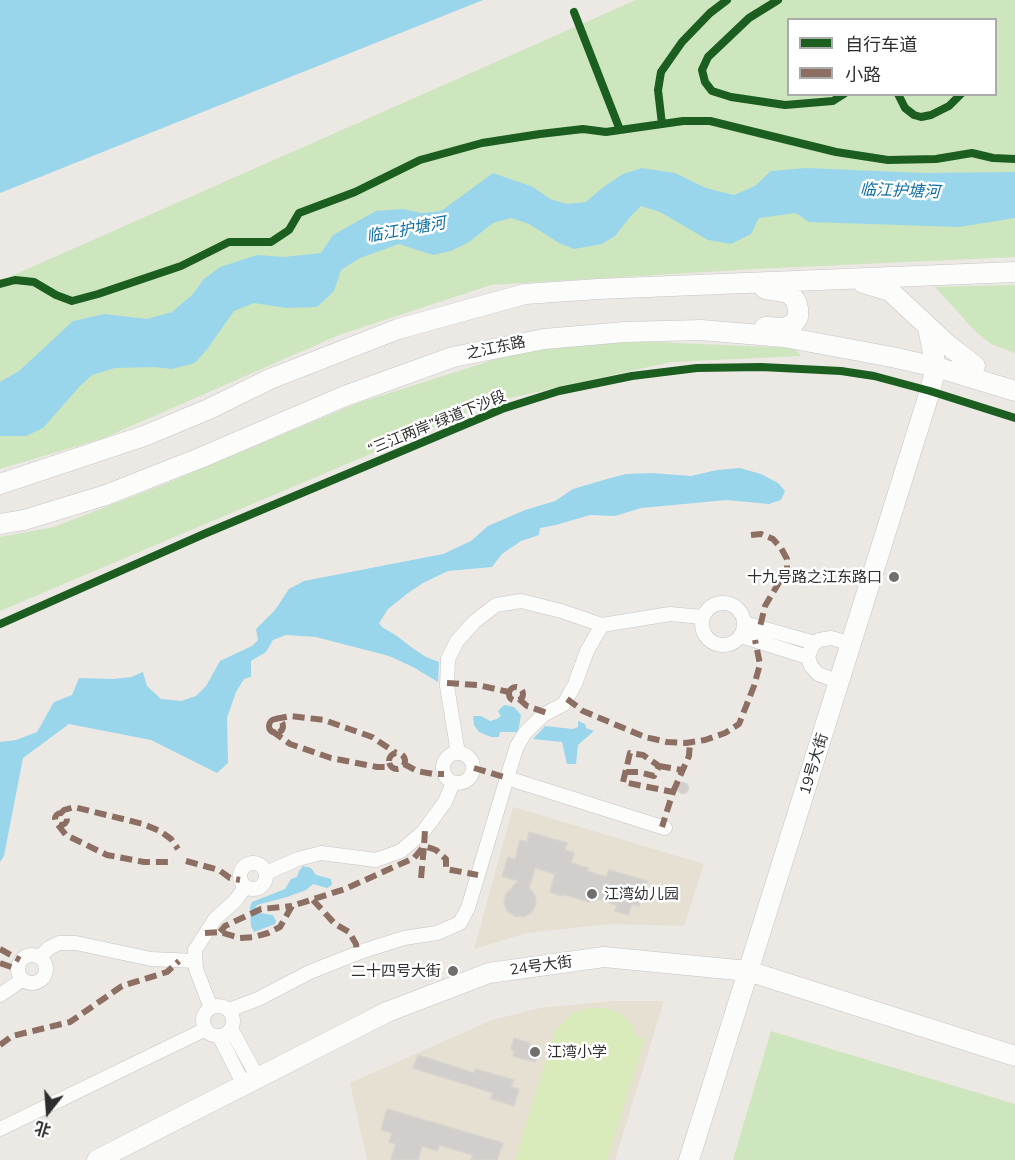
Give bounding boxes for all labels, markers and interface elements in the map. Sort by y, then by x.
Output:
legend [787,18,997,96]
text: 自行车道 [845,33,917,56]
text: 小路 [845,63,881,86]
water label: 临江护塘河 [860,180,940,202]
water label: 临江护塘河 [365,214,447,246]
street label: 之江东路 [465,333,527,363]
street label: “三江两岸”绿道下沙段 [366,387,508,459]
place label: 十九号路之江东路口 [747,568,882,586]
marker: 十九号路之江东路口 [887,570,901,584]
street label: 19号大街 [796,731,832,797]
place label: 江湾幼儿园 [604,885,679,903]
marker: 江湾幼儿园 [585,887,599,901]
street label: 24号大街 [509,953,573,979]
place label: 二十四号大街 [351,962,441,980]
marker: 二十四号大街 [446,964,460,978]
place label: 江湾小学 [547,1043,607,1061]
marker: 江湾小学 [528,1045,542,1059]
north arrow [18,1082,78,1142]
text: 北 [32,1117,53,1141]

